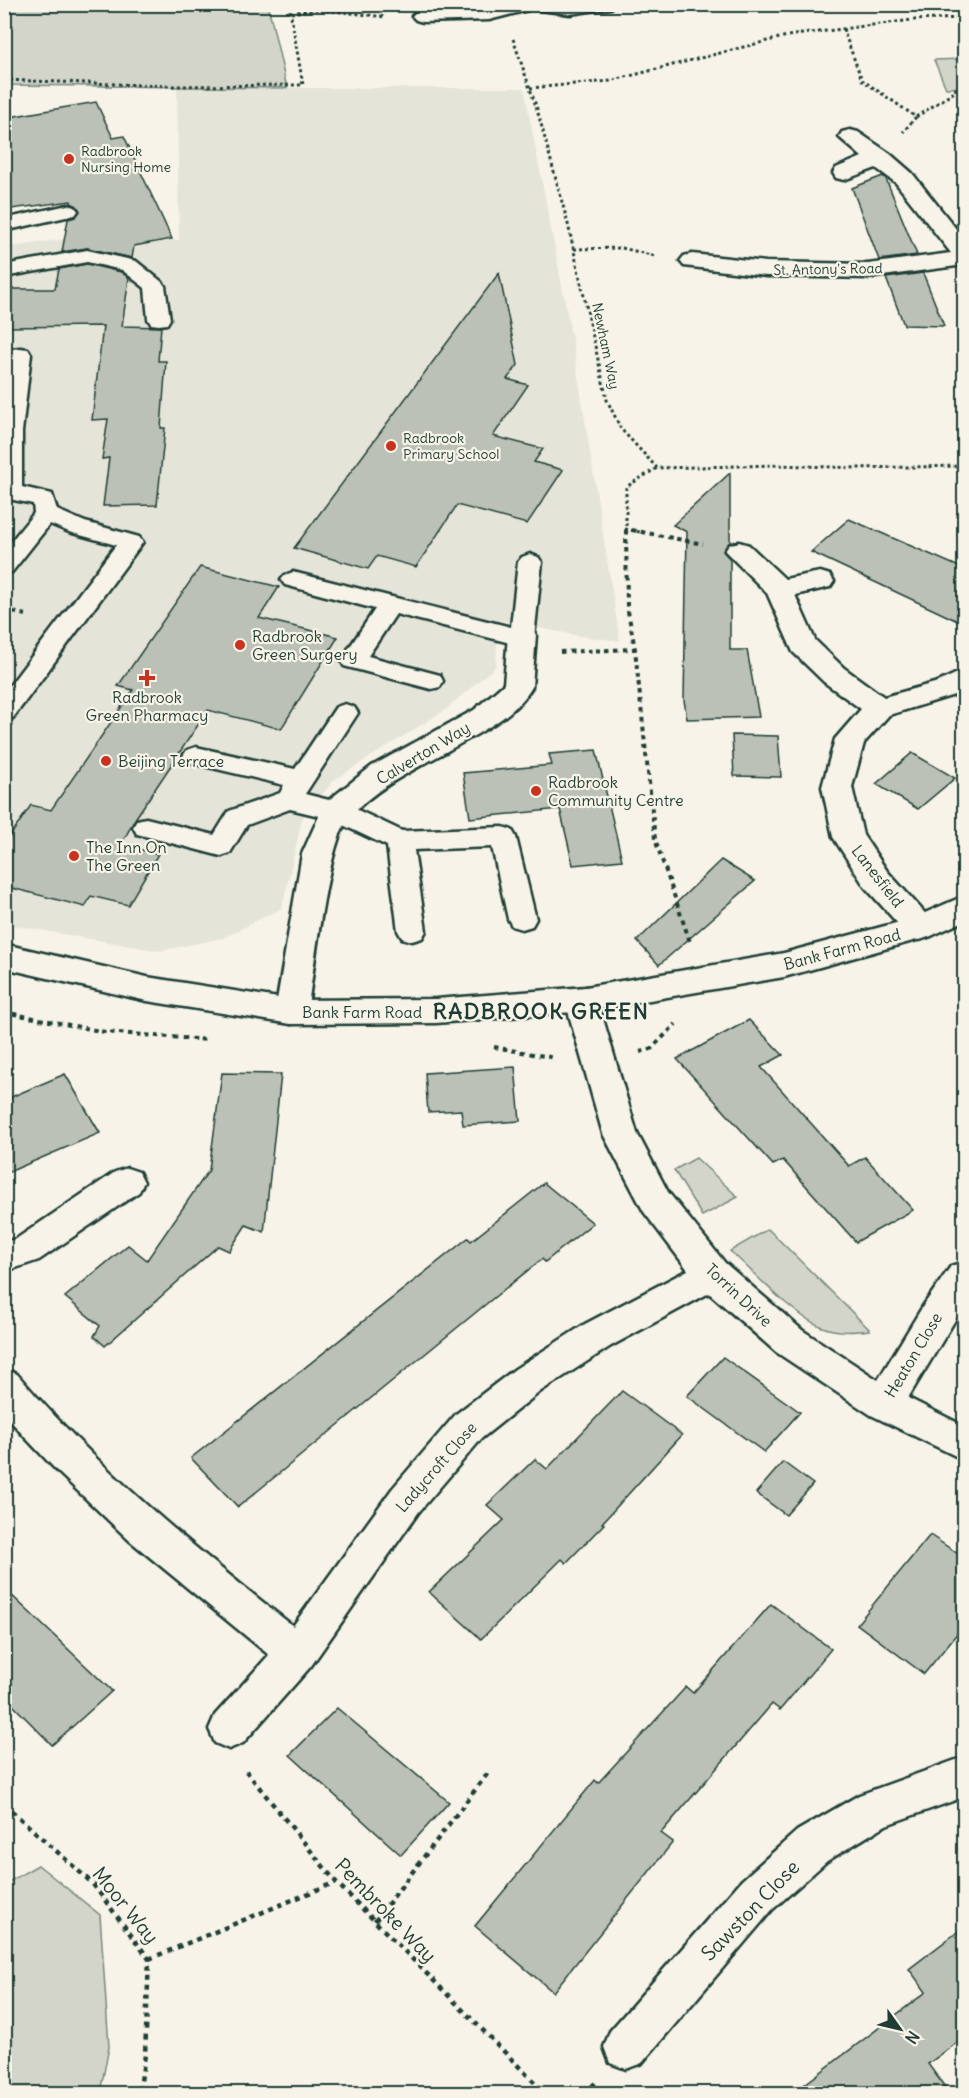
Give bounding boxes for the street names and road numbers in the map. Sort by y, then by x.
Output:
street label: St. Antony's Road [773,259,883,279]
street label: Newham Way [588,301,624,391]
street label: Calverton Way [373,717,473,789]
street label: Lanesfield [848,841,908,911]
street label: Bank Farm Road [781,924,903,974]
street label: Bank Farm Road [302,1002,422,1022]
street label: Torrin Drive [702,1259,776,1331]
street label: Heaton Close [880,1309,946,1401]
street label: Ladycroft Close [391,1418,481,1516]
street label: Pembroke Way [330,1853,442,1967]
street label: Sawston Close [696,1854,804,1966]
street label: Moor Way [87,1862,165,1948]

